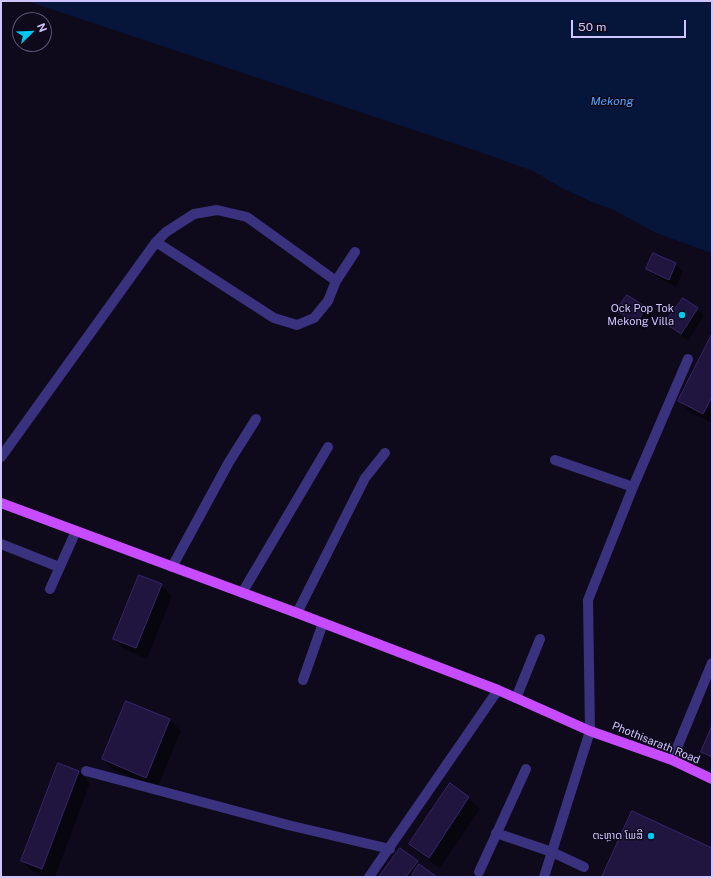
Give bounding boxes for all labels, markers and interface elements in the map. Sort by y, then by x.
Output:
north arrow [12,12,52,52]
scale bar [573,12,688,38]
text: 50 m [578,20,606,34]
text: N [35,21,49,34]
water label: Mekong [590,94,634,108]
place label: Ock Pop Tok Mekong Villa [607,302,674,328]
marker: Ock Pop Tok Mekong Villa [677,310,687,320]
street label: Phothisarath Road [610,719,702,767]
place label: ຕະຫຼາດ ໂພສີ [592,829,643,843]
marker: ຕະຫຼາດ ໂພສີ [646,831,656,841]

